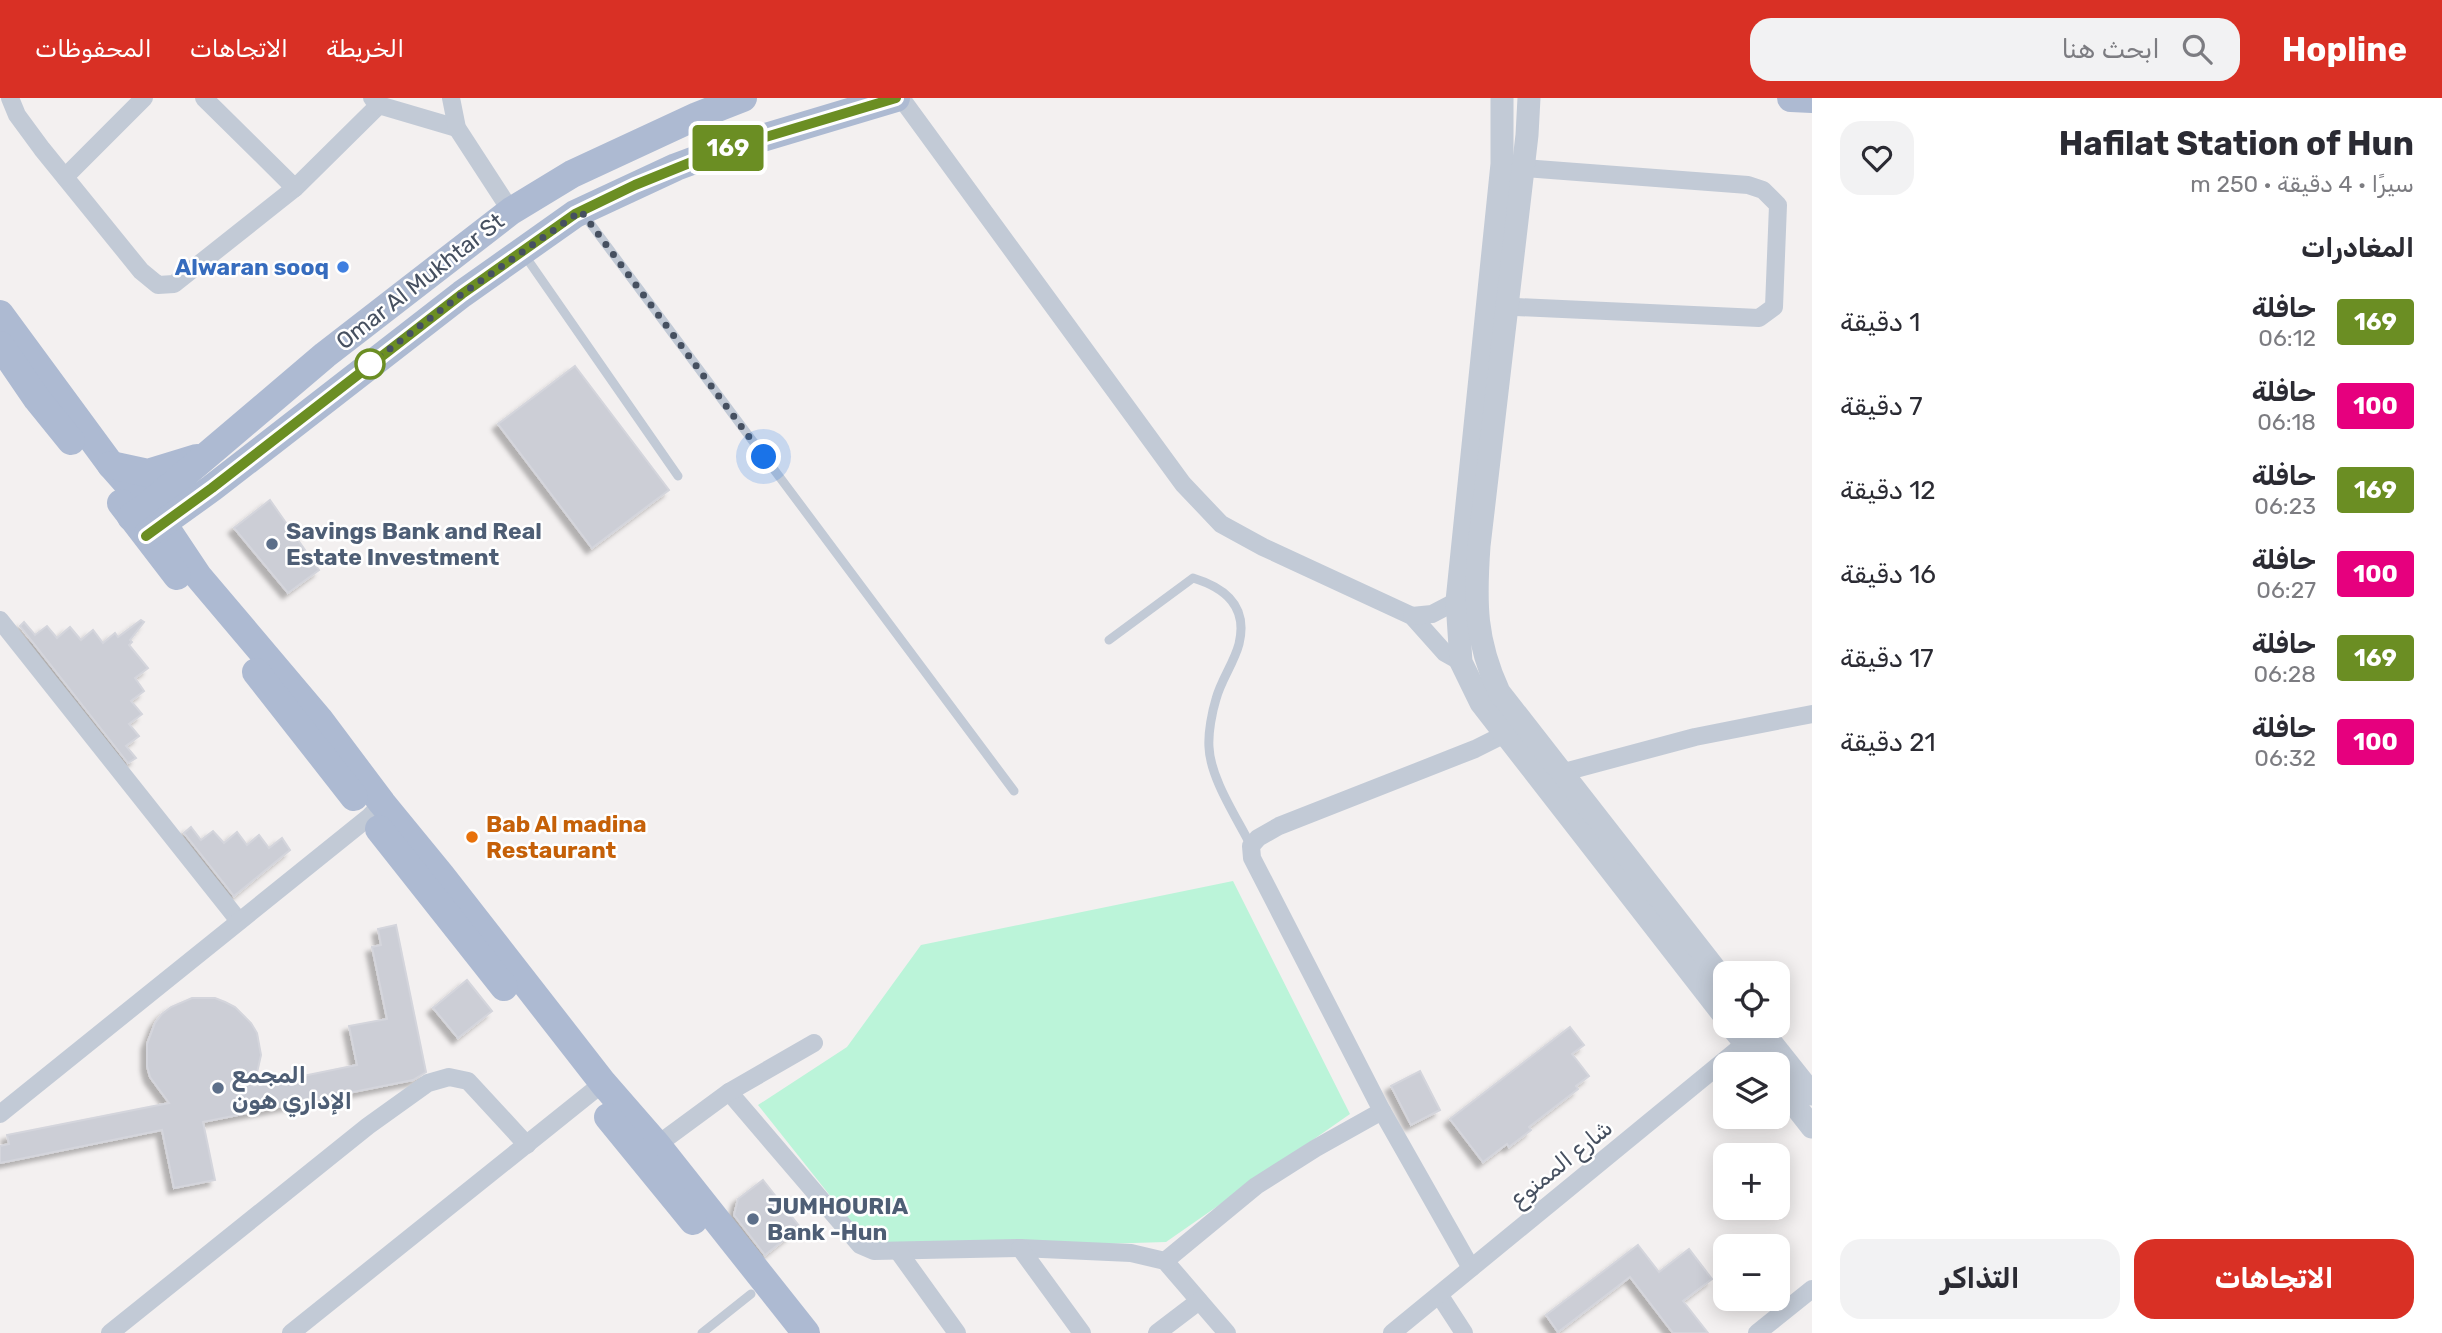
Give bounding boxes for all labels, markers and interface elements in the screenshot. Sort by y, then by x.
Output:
search box [1750,18,2240,81]
icon: search [2178,30,2216,68]
text: Hopline [2282,30,2407,69]
text: ابحث هنا [2062,34,2160,65]
text: المحفوظات [35,35,152,63]
text: الاتجاهات [190,35,288,63]
text: الخريطة [326,35,404,63]
button: heart [1840,121,1914,195]
text: Hafilat Station of Hun [2059,124,2414,163]
line badge: 169 [688,125,768,171]
text: 169 [707,134,749,162]
text: سيرًا · 4 دقيقة · 250 m [2190,170,2414,198]
street label: Omar Al Mukhtar St [331,207,509,355]
text: المغادرات [2301,233,2414,264]
place label: Alwaran sooq [175,253,329,281]
marker: Alwaran sooq [335,259,351,275]
text: حافلة [2252,293,2316,324]
text: 1 دقيقة [1840,307,1920,338]
text: 169 [2354,308,2397,336]
text: 06:12 [2258,324,2316,352]
unlabelled marker [355,349,385,379]
text: حافلة [2252,377,2316,408]
text: 7 دقيقة [1840,391,1923,422]
text: 100 [2353,392,2398,420]
text: 06:18 [2257,408,2316,436]
your location [746,439,781,474]
text: حافلة [2252,461,2316,492]
text: 12 دقيقة [1840,475,1936,506]
text: 169 [2354,476,2397,504]
text: 06:23 [2254,492,2316,520]
place label: Savings Bank and Real Estate Investment [286,517,542,571]
marker: Savings Bank and Real Estate Investment [264,536,280,552]
text: حافلة [2252,545,2316,576]
text: 16 دقيقة [1840,559,1936,590]
text: 100 [2353,560,2398,588]
text: 06:27 [2256,576,2316,604]
text: حافلة [2252,629,2316,660]
text: 17 دقيقة [1840,643,1934,674]
text: 169 [2354,644,2397,672]
text: 06:28 [2254,660,2316,688]
text: حافلة [2252,713,2316,744]
text: 21 دقيقة [1840,727,1936,758]
text: 100 [2353,728,2398,756]
text: 06:32 [2254,744,2316,772]
place label: Bab Al madina Restaurant [486,810,647,864]
marker: Bab Al madina Restaurant [464,829,480,845]
map controls [1713,961,1790,1311]
button: locate [1713,961,1790,1038]
button: layers [1713,1052,1790,1129]
place label: المجمع الإداري هون [232,1061,352,1118]
marker: المجمع الإداري هون [210,1080,226,1096]
street label: شارع الممنوع [1504,1113,1619,1214]
button: + [1713,1143,1790,1220]
place label: JUMHOURIA Bank -Hun [767,1192,909,1246]
marker: JUMHOURIA Bank -Hun [745,1211,761,1227]
button: − [1713,1234,1790,1311]
button: التذاكر [1840,1239,2120,1319]
button: الاتجاهات [2134,1239,2414,1319]

